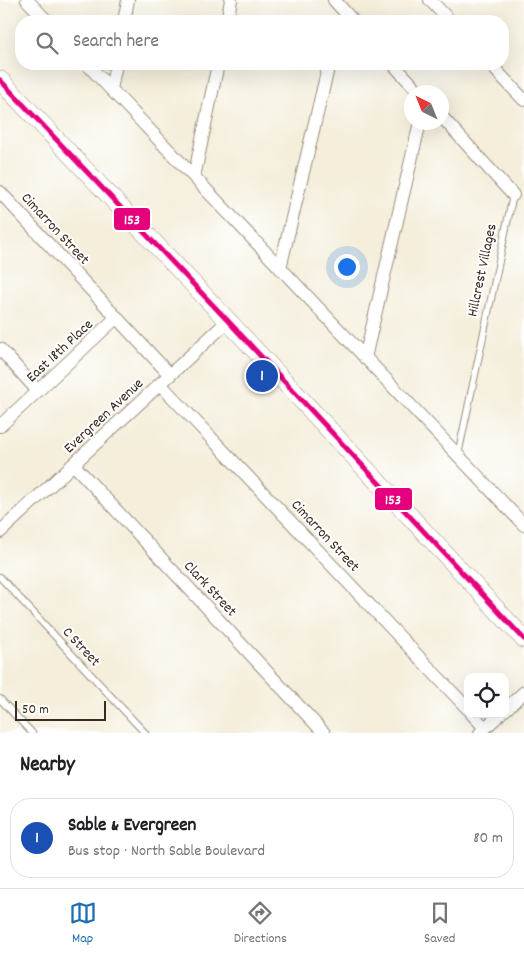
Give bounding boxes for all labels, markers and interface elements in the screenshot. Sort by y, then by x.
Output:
search box [15,15,509,70]
icon: search [33,29,61,57]
text: Search here [73,29,159,56]
north arrow [404,85,449,130]
street label: Cimarron Street [15,188,94,271]
line badge: 153 [113,207,151,231]
text: 153 [124,211,140,231]
street label: Hillcrest Villages [462,222,504,319]
your location [334,254,360,280]
street label: East 18th Place [22,314,99,388]
pin: 1 [246,357,278,395]
street label: Evergreen Avenue [60,373,149,459]
line badge: 153 [374,487,413,511]
text: 153 [385,491,401,511]
street label: Cimarron Street [285,495,364,578]
street label: Clark Street [178,556,242,623]
street label: C Street [56,623,105,673]
map controls [464,673,509,718]
button: locate [464,673,509,718]
scale bar [15,698,106,721]
text: 50 m [22,700,49,720]
text: Nearby [20,751,75,781]
text: Sable & Evergreen [68,813,196,840]
text: 1 [35,827,39,850]
text: 80 m [473,827,503,850]
text: Bus stop · North Sable Boulevard [68,840,265,863]
tab: Map [69,899,97,949]
tab: Directions [234,899,287,949]
tab: Saved [424,899,455,949]

